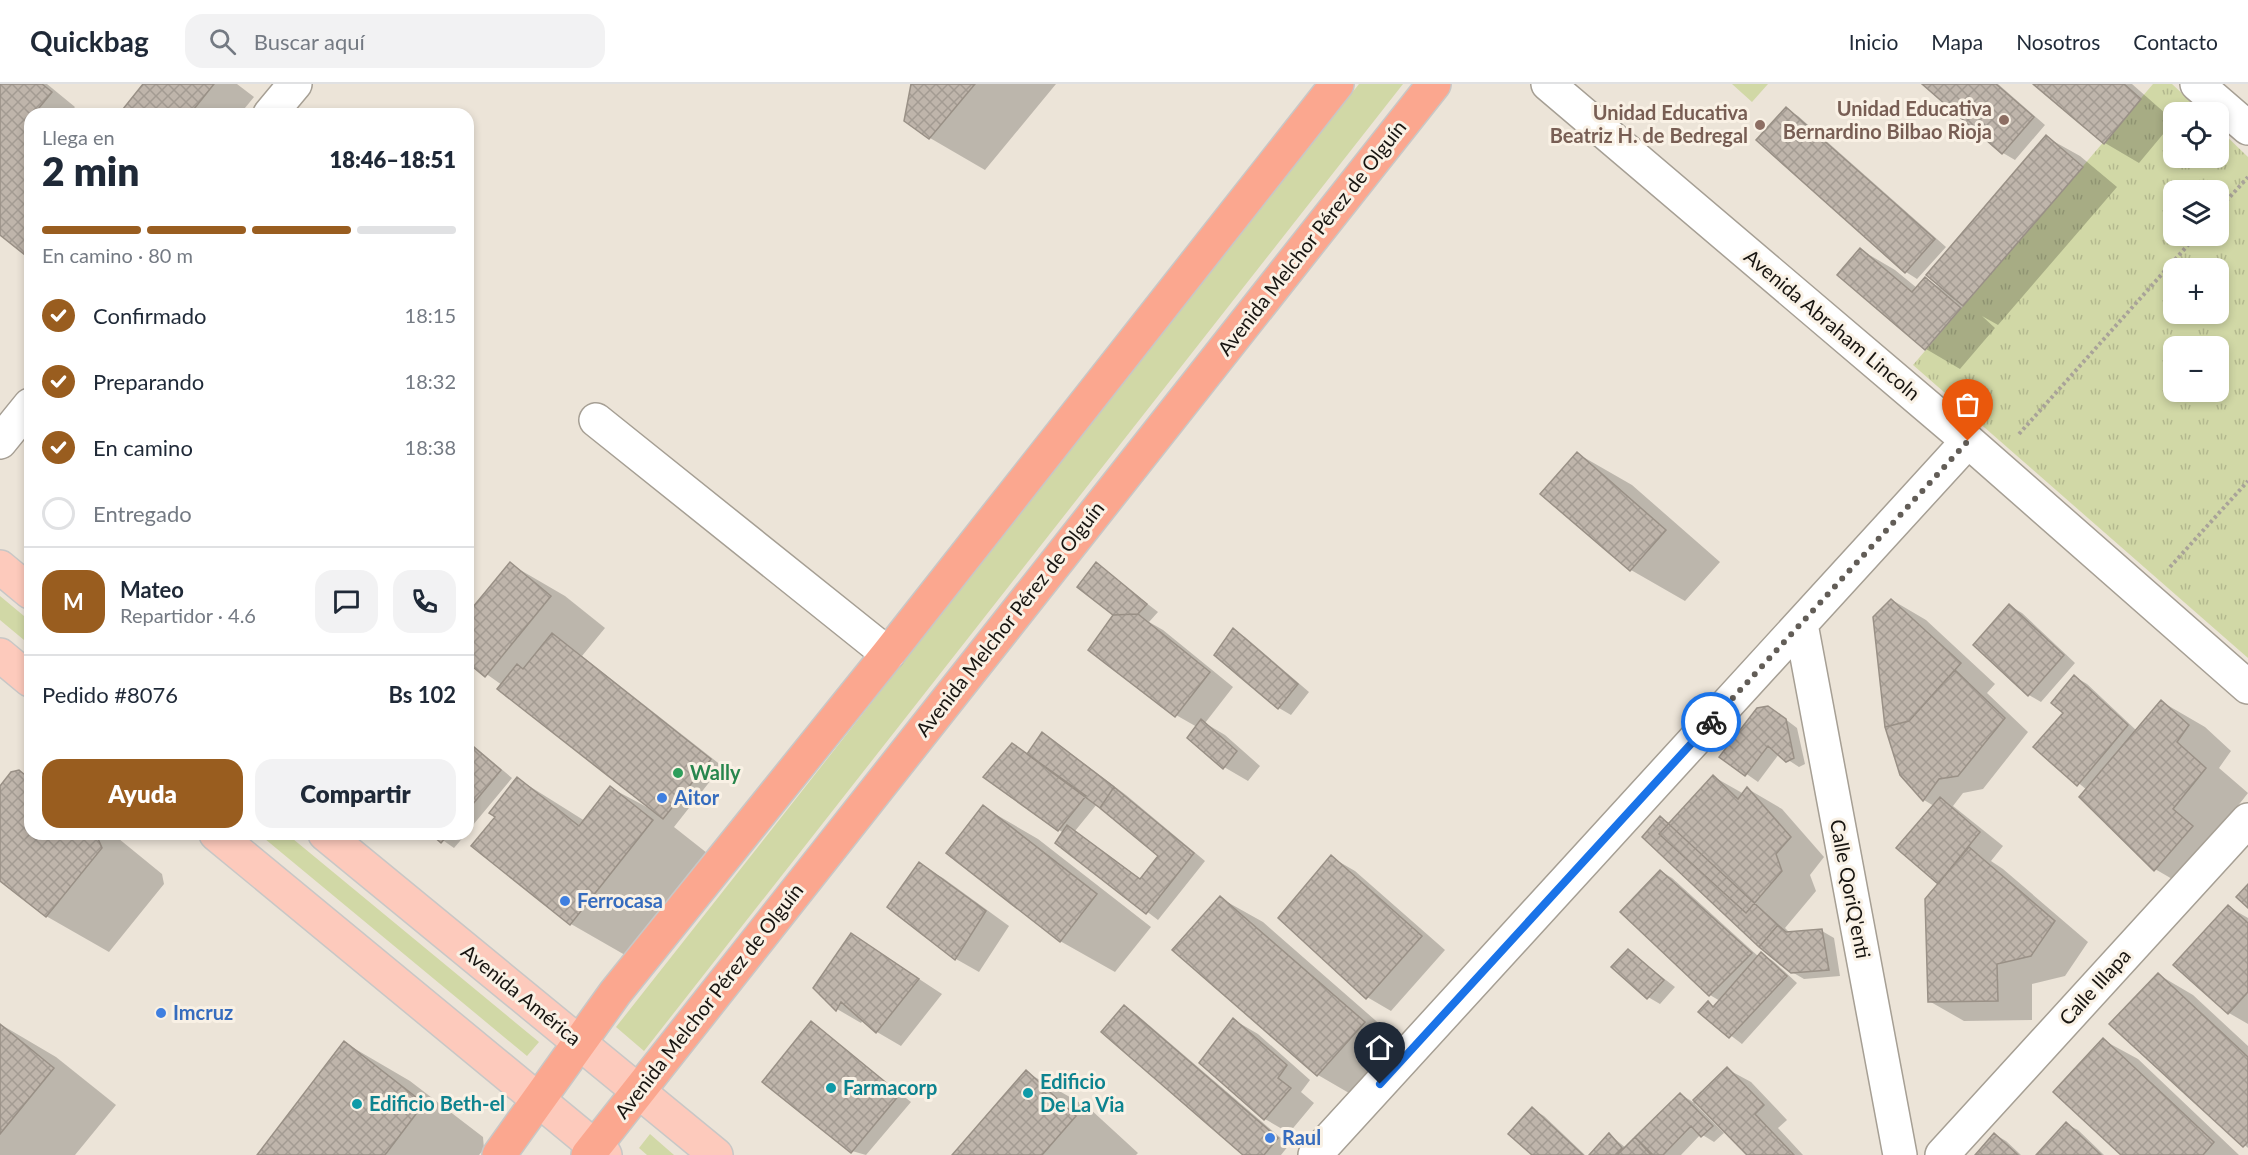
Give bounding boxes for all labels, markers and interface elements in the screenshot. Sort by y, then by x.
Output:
search box [185,14,605,68]
text: Quickbag [30,24,149,58]
icon: search [206,25,239,58]
text: Buscar aquí [254,28,365,55]
text: Inicio [1849,29,1898,54]
text: Mapa [1931,29,1983,54]
text: Nosotros [2016,29,2100,54]
text: Contacto [2133,29,2218,54]
place label: Unidad Educativa Bernardino Bilbao Rioja [1783,96,1992,143]
place label: Unidad Educativa Beatriz H. de Bedregal [1550,100,1748,147]
map controls [2163,102,2229,402]
button: locate [2163,102,2229,168]
marker: Unidad Educativa Bernardino Bilbao Rioja [1997,113,2011,127]
street label: Avenida Melchor Pérez de Olguín [1212,115,1410,360]
marker: Unidad Educativa Beatriz H. de Bedregal [1753,118,1767,132]
text: Llega en [42,125,115,149]
text: 18:46–18:51 [330,146,456,173]
text: 2 min [42,148,139,194]
button: layers [2163,180,2229,246]
text: En camino · 80 m [42,243,193,267]
street label: Avenida Abraham Lincoln [1740,244,1925,405]
button: + [2163,258,2229,324]
icon: check [42,299,75,332]
text: Confirmado [93,302,206,329]
text: 18:15 [405,303,456,327]
button: − [2163,336,2229,402]
icon: check [42,365,75,398]
text: Preparando [93,368,204,395]
text: 18:32 [405,369,456,393]
pin [1942,379,1993,441]
icon: bag [1951,388,1984,421]
icon: check [42,431,75,464]
text: En camino [93,434,193,461]
text: 18:38 [405,435,456,459]
street label: Avenida Melchor Pérez de Olguín [910,496,1108,741]
text: Entregado [93,500,192,527]
button: chat [315,570,378,633]
button: phone [393,570,456,633]
text: Mateo [120,576,184,603]
text: M [63,588,84,615]
text: Repartidor · 4.6 [120,603,256,627]
text: Pedido #8076 [42,681,178,708]
text: Bs 102 [389,681,456,708]
courier [1681,692,1741,752]
icon: bike [1695,706,1728,739]
button: Ayuda [42,759,243,828]
button: Compartir [255,759,456,828]
place label: Wally [690,760,741,784]
marker: Wally [671,766,685,780]
place label: Aitor [673,785,720,809]
marker: Aitor [655,791,669,805]
street label: Calle QoriQ'enti [1826,817,1876,960]
street label: Avenida Melchor Pérez de Olguín [609,878,807,1123]
place label: Ferrocasa [577,888,663,912]
marker: Ferrocasa [558,894,572,908]
street label: Avenida América [457,939,586,1050]
street label: Calle Illapa [2054,943,2135,1029]
place label: Imcruz [173,1000,233,1024]
marker: Imcruz [154,1006,168,1020]
pin [1354,1022,1405,1084]
icon: home [1363,1031,1396,1064]
place label: Edificio De La Via [1040,1069,1124,1116]
place label: Farmacorp [843,1075,937,1099]
marker: Farmacorp [824,1081,838,1095]
marker: Edificio De La Via [1021,1086,1035,1100]
place label: Edificio Beth-el [369,1091,505,1115]
marker: Edificio Beth-el [350,1097,364,1111]
place label: Raul [1282,1125,1321,1149]
marker: Raul [1263,1131,1277,1145]

